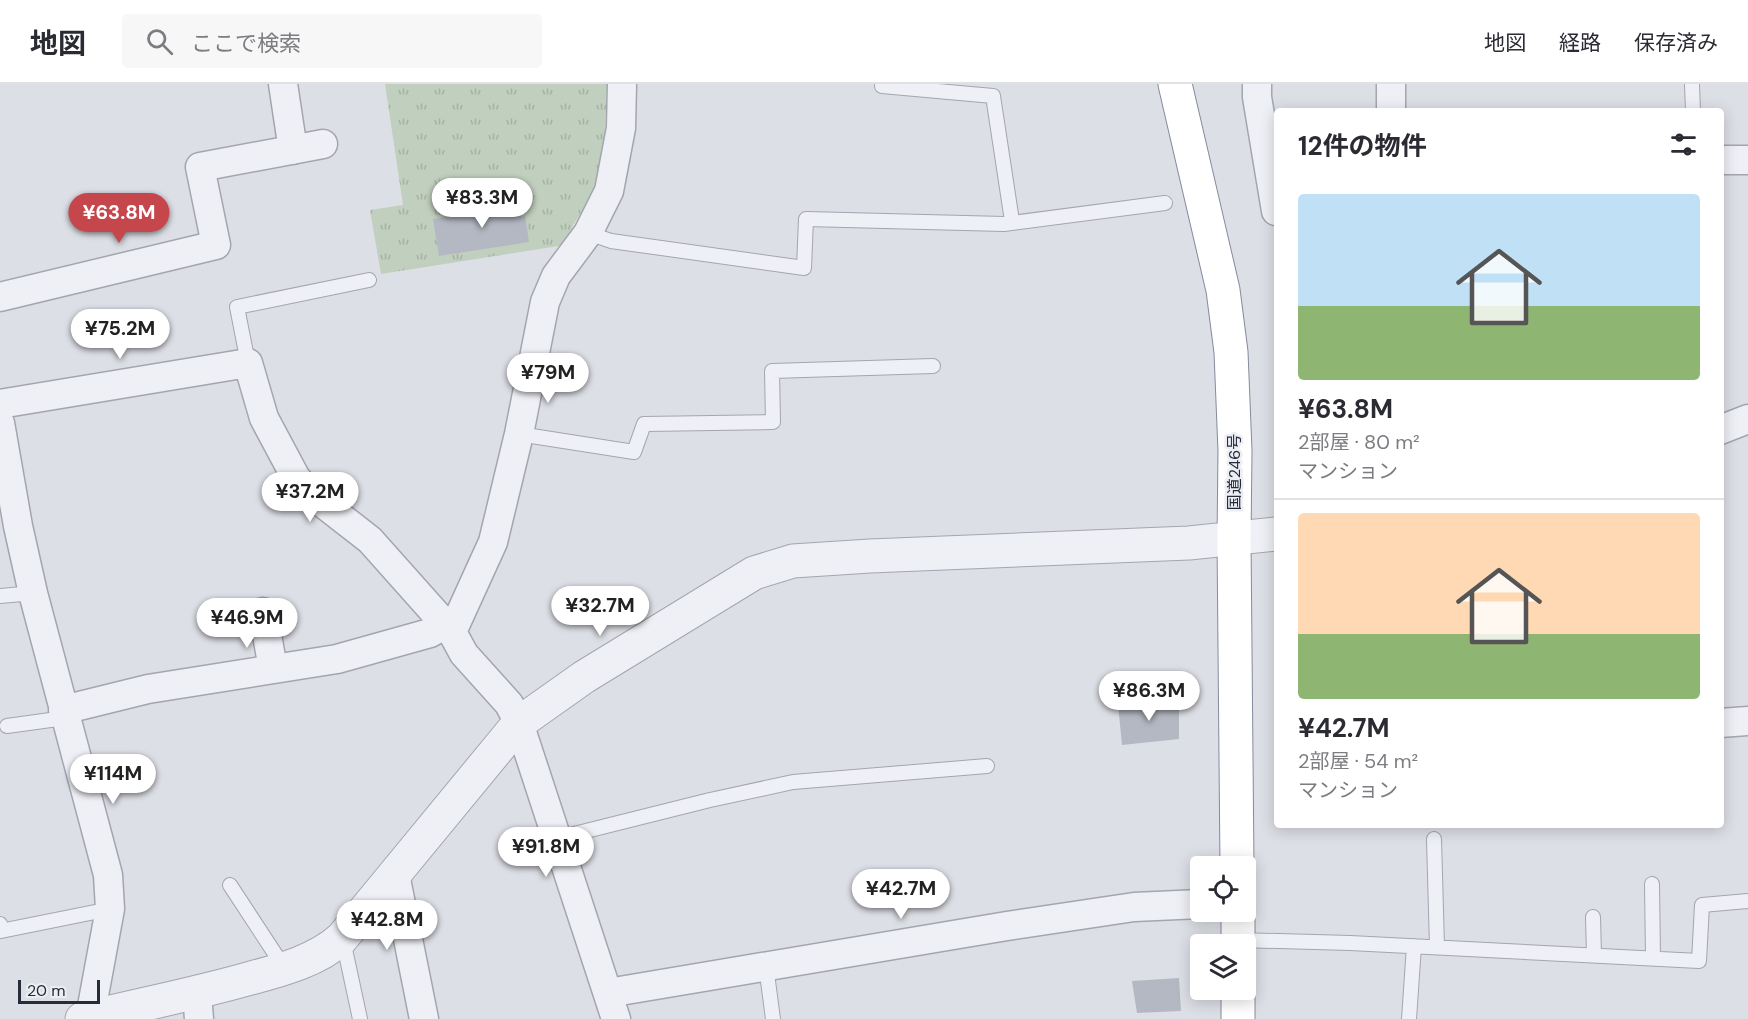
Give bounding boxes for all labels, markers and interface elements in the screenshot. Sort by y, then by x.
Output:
search box [122,14,542,68]
text: 地図 [30,25,86,62]
icon: search [143,25,176,58]
text: ここで検索 [191,29,301,58]
text: 地図 [1484,29,1526,57]
text: 経路 [1559,29,1601,57]
text: 保存済み [1634,29,1718,57]
icon: filters [1667,128,1700,161]
text: 12件の物件 [1298,129,1426,163]
pin: ¥83.3M [433,178,531,229]
text: ¥83.3M [446,184,518,210]
pin: ¥63.8M [70,193,168,244]
text: ¥63.8M [82,199,156,225]
icon: home [1445,233,1553,341]
pin: ¥75.2M [71,309,169,360]
text: ¥75.2M [85,315,155,341]
pin: ¥79M [512,353,584,404]
text: ¥79M [521,359,575,385]
text: ¥63.8M [1298,392,1393,426]
text: 2部屋 · 80 m² [1298,429,1420,455]
street label: 国道246号 [1224,434,1245,510]
text: マンション [1298,458,1398,484]
pin: ¥37.2M [261,472,359,523]
text: ¥37.2M [276,478,344,504]
icon: home [1445,552,1553,660]
pin: ¥32.7M [551,586,649,637]
text: ¥32.7M [565,592,635,618]
pin: ¥46.9M [198,598,296,649]
text: ¥46.9M [211,604,283,630]
pin: ¥86.3M [1100,671,1198,722]
text: ¥86.3M [1113,677,1185,703]
text: ¥42.7M [1298,711,1390,745]
text: 2部屋 · 54 m² [1298,748,1418,774]
pin: ¥114M [71,754,155,805]
text: ¥114M [84,760,142,786]
text: マンション [1298,777,1398,803]
pin: ¥91.8M [497,827,595,878]
text: ¥91.8M [512,833,580,859]
map controls [1190,856,1256,1000]
button: locate [1190,856,1256,922]
pin: ¥42.7M [852,869,950,920]
text: ¥42.7M [866,875,936,901]
pin: ¥42.8M [338,900,436,951]
text: ¥42.8M [351,906,423,932]
button: layers [1190,934,1256,1000]
scale bar [18,977,100,1004]
text: 20 m [27,980,66,1001]

